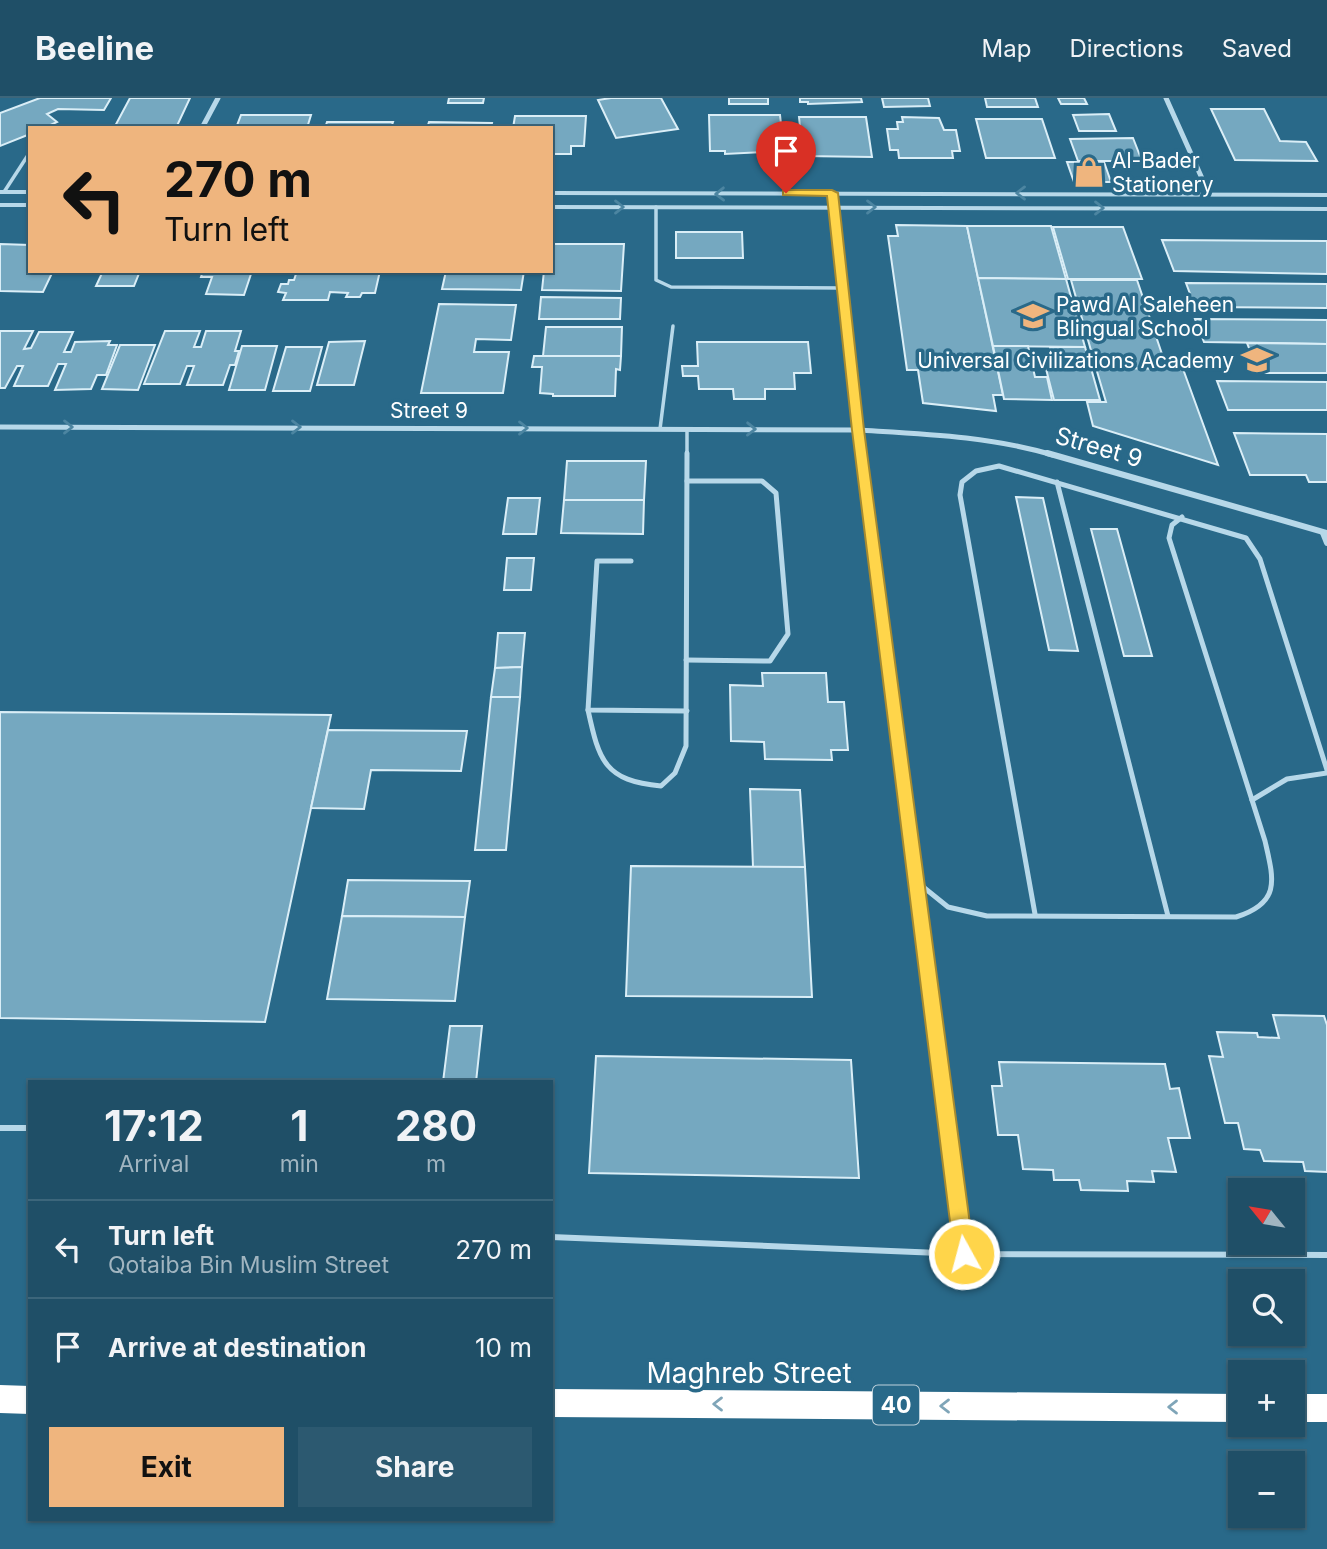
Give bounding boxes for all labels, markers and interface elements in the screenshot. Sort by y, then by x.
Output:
text: Beeline [35,28,154,68]
text: Map [982,34,1031,63]
text: Directions [1069,34,1184,63]
text: Saved [1222,34,1292,63]
pin [756,121,816,193]
icon: arrive [767,132,805,170]
place label: Al-Bader Stationery [1112,148,1214,197]
text: 270 m [164,150,312,209]
icon: left [49,154,140,245]
shop icon: Al-Bader Stationery [1072,155,1106,189]
one-way arrow [1015,185,1026,201]
one-way arrow [714,186,725,201]
one-way arrow [615,199,625,215]
one-way arrow [867,199,877,215]
one-way arrow [1094,200,1105,216]
text: Turn left [164,210,289,249]
place label: Pawd Al Saleheen Blingual School [1056,292,1234,341]
school or university icon: Pawd Al Saleheen Blingual School [1016,299,1050,333]
school or university icon: Universal Civilizations Academy [1240,343,1274,377]
place label: Universal Civilizations Academy [917,348,1234,373]
street label: Street 9 [390,398,468,423]
one-way arrow [63,419,74,435]
one-way arrow [291,419,301,435]
one-way arrow [518,420,529,436]
one-way arrow [746,421,756,437]
street label: Street 9 [1052,421,1146,473]
text: 17:12 [104,1100,204,1151]
text: 1 [290,1100,308,1151]
text: 280 [395,1100,477,1151]
text: Arrival [118,1150,189,1178]
text: min [280,1150,319,1178]
text: m [426,1150,446,1178]
north arrow [1228,1178,1306,1255]
map controls [1228,1178,1305,1528]
position arrow [927,1217,1001,1291]
text: Turn left [108,1220,214,1251]
icon: left [49,1230,87,1268]
text: 270 m [455,1234,532,1265]
text: Qotaiba Bin Muslim Street [108,1251,389,1279]
button: search [1228,1269,1305,1346]
icon: arrive [49,1328,87,1366]
text: Arrive at destination [108,1332,367,1363]
text: 10 m [475,1332,532,1363]
street label: Maghreb Street [646,1356,852,1390]
button: + [1228,1360,1305,1437]
road number: 40 [873,1386,919,1424]
one-way arrow [712,1396,722,1412]
one-way arrow [939,1398,950,1414]
one-way arrow [1167,1399,1177,1415]
button: Exit [49,1427,284,1507]
button: Share [298,1427,532,1507]
button: − [1228,1451,1305,1528]

